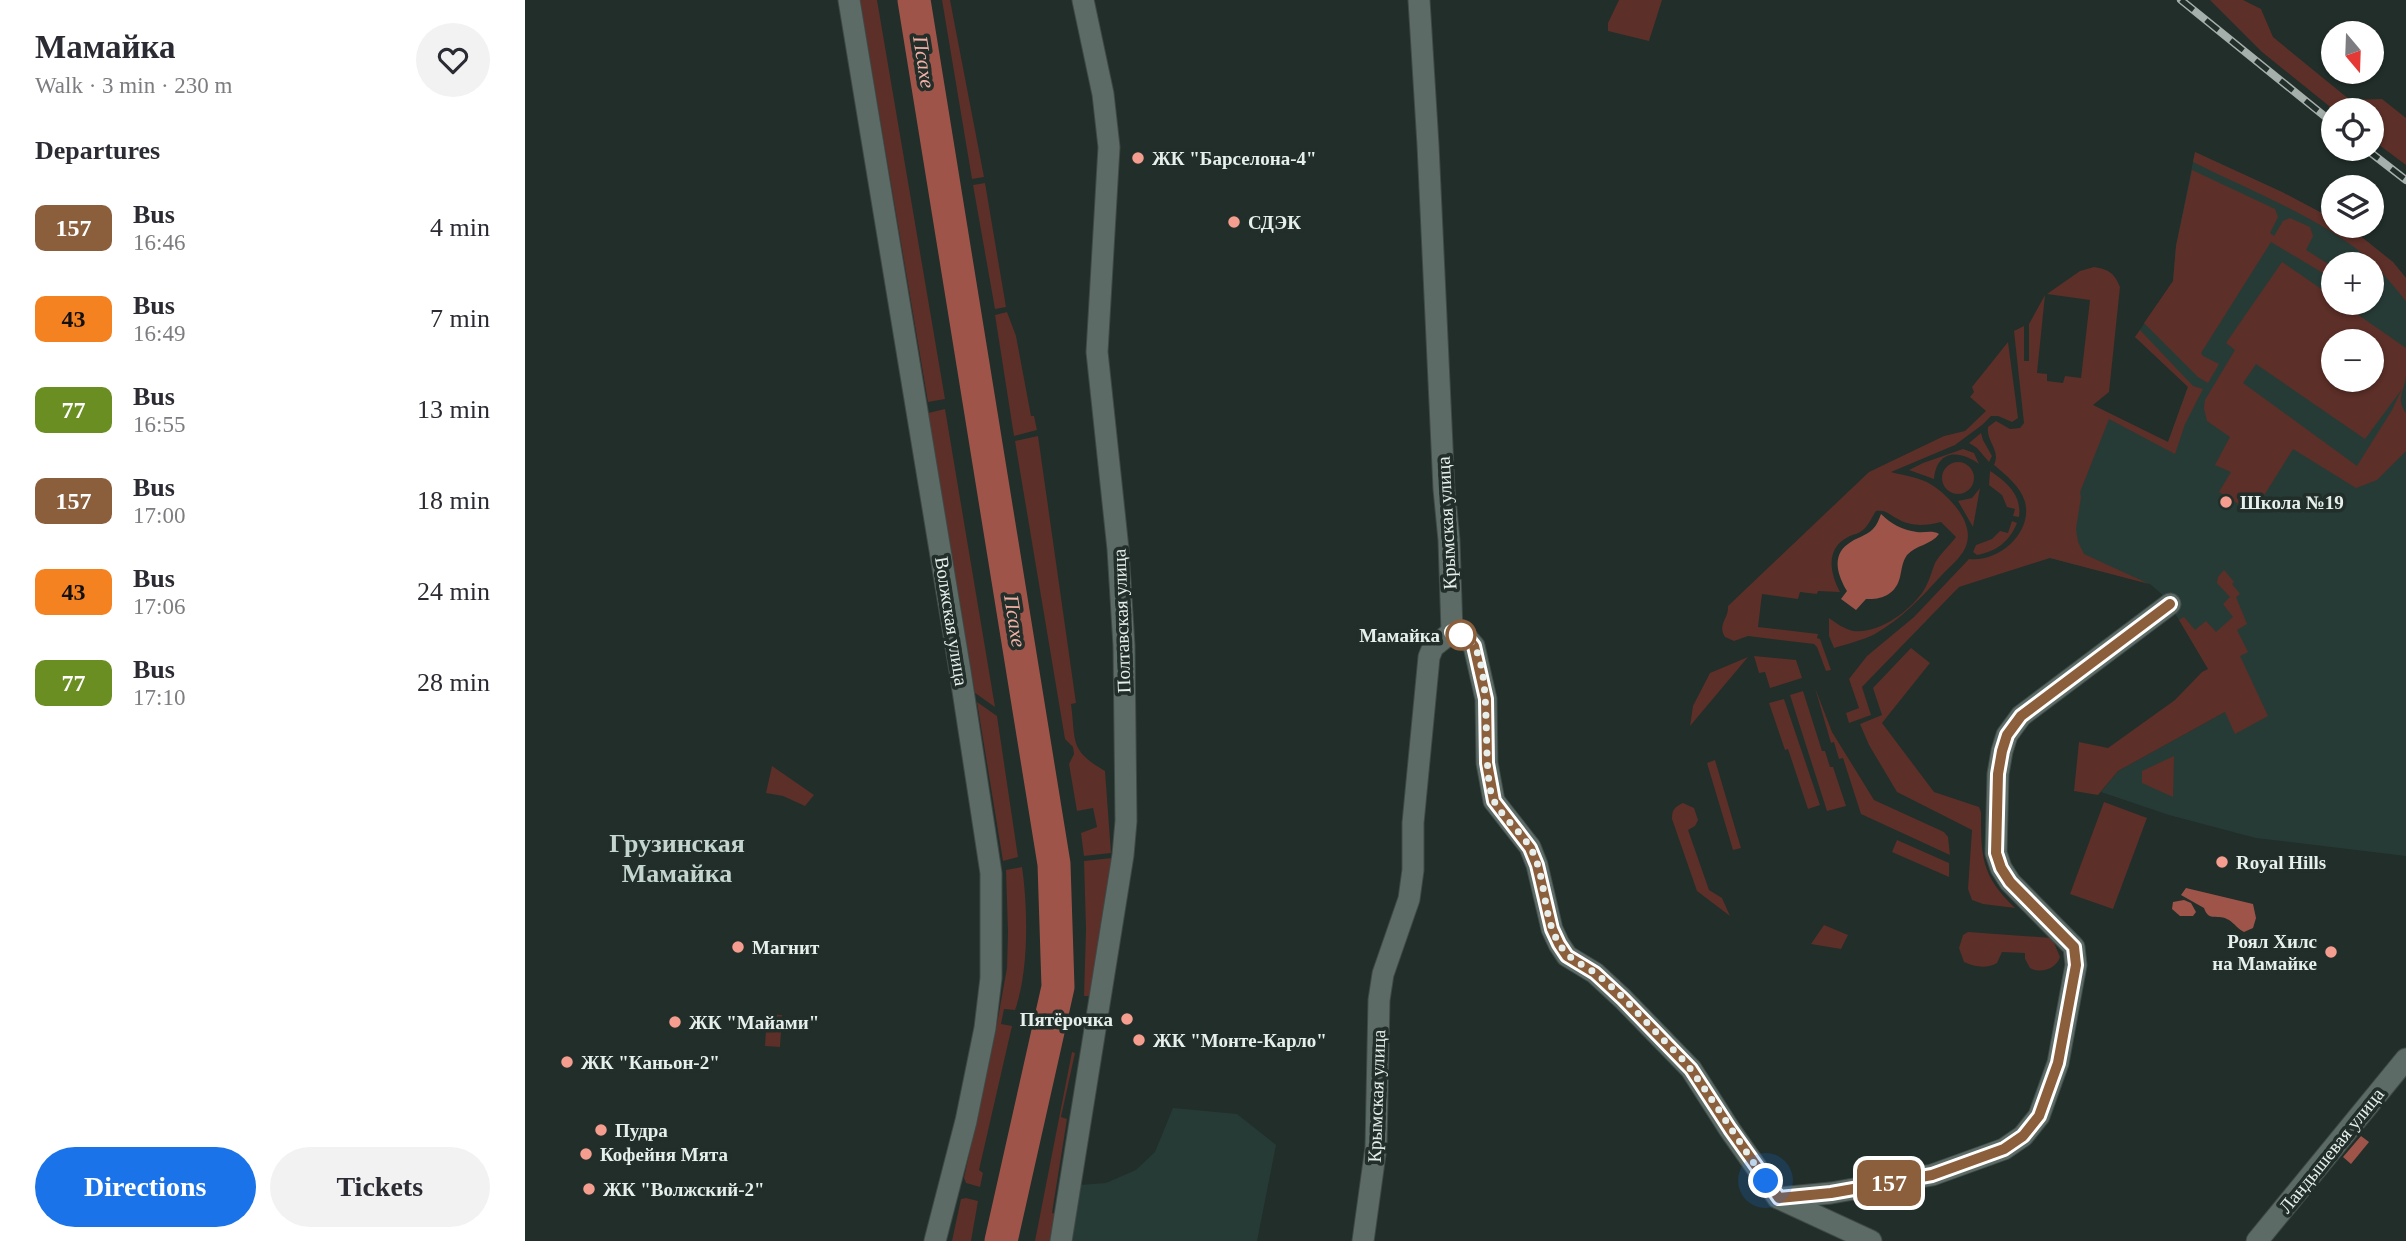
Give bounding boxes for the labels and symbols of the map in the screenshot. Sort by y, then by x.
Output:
north arrow [2321,21,2383,84]
water label: Псахе [908,33,940,90]
place label: ЖК "Барселона-4" [1152,148,1317,169]
marker: ЖК "Барселона-4" [1130,150,1146,166]
place label: СДЭК [1248,212,1301,233]
marker: СДЭК [1226,214,1242,230]
street label: Крымская улица [1432,455,1460,590]
place label: Школа №19 [2240,492,2344,513]
marker: Школа №19 [2218,494,2234,510]
street label: Полтавская улица [1108,548,1135,694]
street label: Волжская улица [931,555,972,688]
water label: Псахе [999,592,1031,649]
marker: Мамайка [1446,620,1476,650]
place label: Мамайка [1359,625,1440,646]
district label: Грузинская Мамайка [609,829,745,888]
place label: Royal Hills [2236,852,2326,873]
marker: Royal Hills [2214,854,2230,870]
place label: Роял Хилс на Мамайке [2212,931,2317,974]
place label: Магнит [752,937,820,958]
marker: Магнит [730,939,746,955]
marker: Роял Хилс на Мамайке [2323,944,2339,960]
place label: Пятёрочка [1020,1009,1113,1030]
marker: Пятёрочка [1119,1011,1135,1027]
place label: ЖК "Майами" [689,1012,819,1033]
marker: ЖК "Майами" [667,1014,683,1030]
street label: Крымская улица [1364,1029,1389,1163]
place label: ЖК "Монте-Карло" [1153,1030,1327,1051]
marker: ЖК "Монте-Карло" [1131,1032,1147,1048]
place label: ЖК "Каньон-2" [581,1052,720,1073]
marker: ЖК "Каньон-2" [559,1054,575,1070]
street label: Ландышевая улица [2275,1083,2389,1217]
place label: Пудра [615,1120,668,1141]
marker: Пудра [593,1122,609,1138]
place label: Кофейня Мята [600,1144,729,1165]
marker: Кофейня Мята [578,1146,594,1162]
line badge: 157 [1849,1160,1929,1206]
your location [1748,1163,1783,1198]
place label: ЖК "Волжский-2" [603,1179,765,1200]
marker: ЖК "Волжский-2" [581,1181,597,1197]

